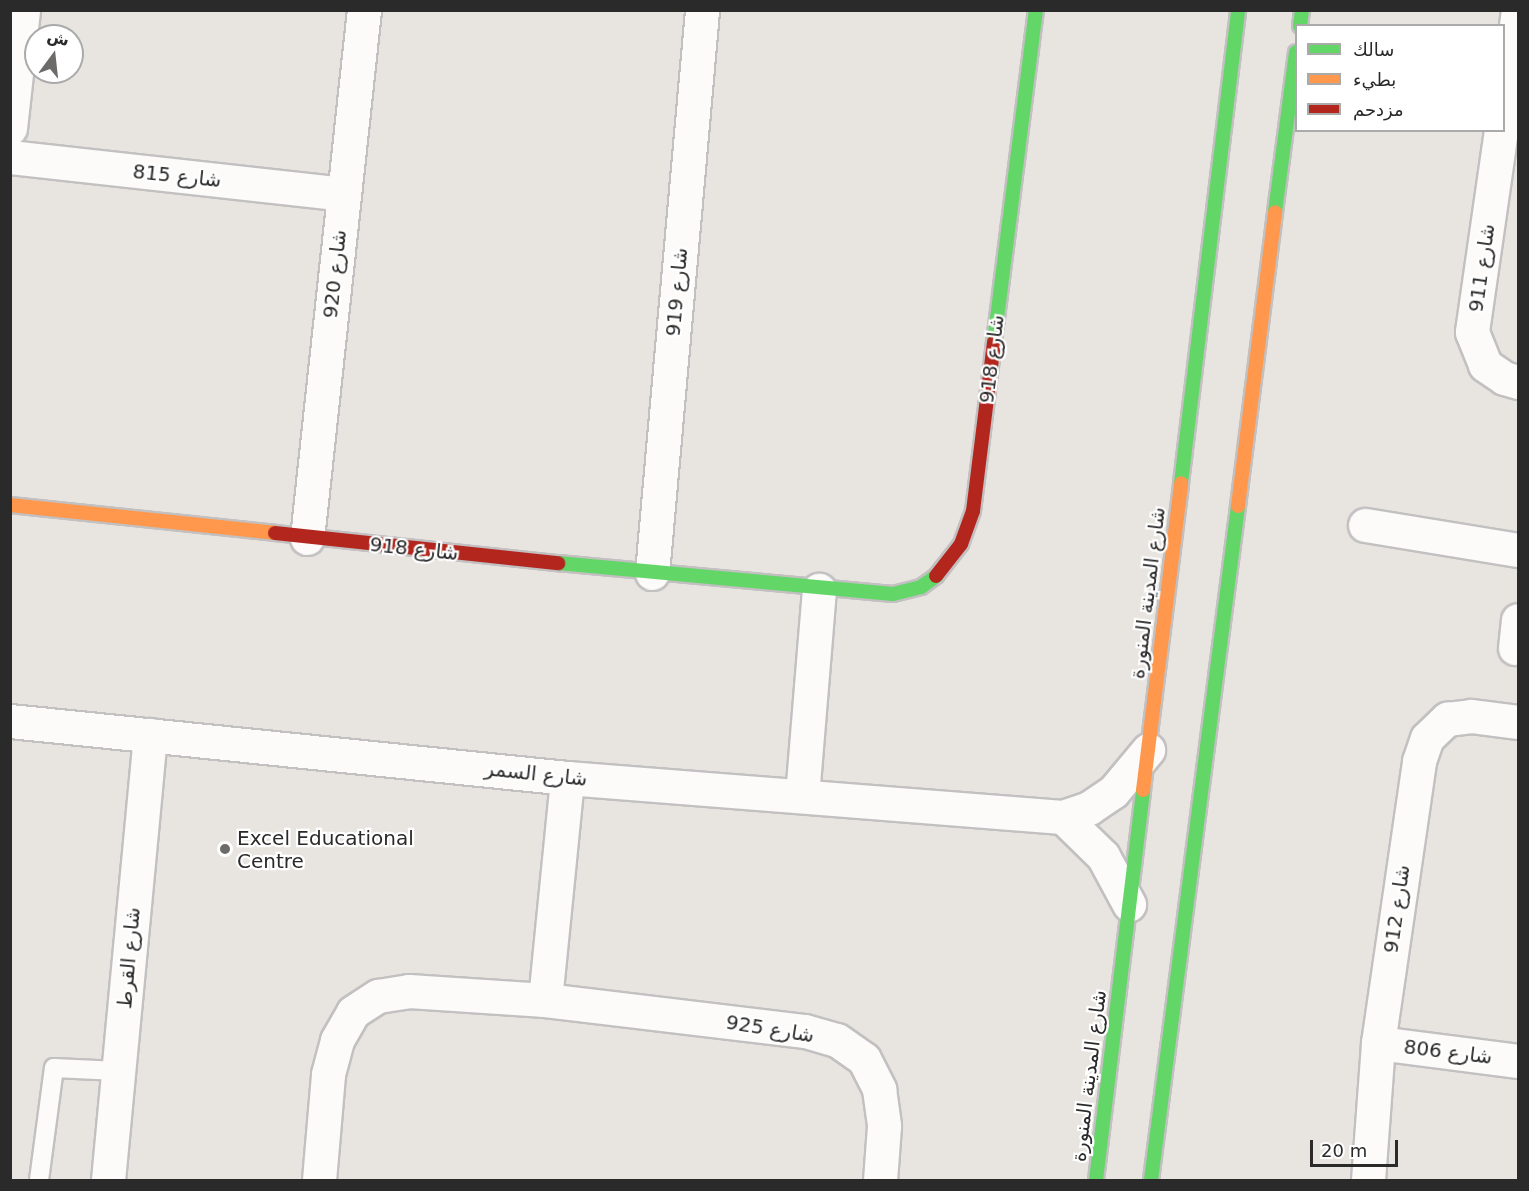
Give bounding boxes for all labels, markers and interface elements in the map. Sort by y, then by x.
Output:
north arrow [24,24,84,84]
legend [1295,24,1505,132]
text: ش [45,26,71,50]
text: سالك [1353,39,1394,60]
text: بطيء [1353,69,1396,90]
text: مزدحم [1353,99,1404,120]
street label: شارع 815 [132,159,222,193]
street label: شارع 911 [1464,222,1500,314]
street label: شارع 920 [318,229,352,319]
street label: شارع 919 [661,247,693,337]
street label: شارع 918 [975,313,1009,405]
street label: شارع المدينة المنورة [1126,506,1170,680]
street label: شارع 918 [369,532,459,566]
street label: شارع السمر [484,757,588,791]
place label: Excel Educational Centre [237,826,414,873]
marker: Excel Educational Centre [218,842,232,856]
street label: شارع 912 [1379,863,1415,955]
street label: شارع القرط [113,906,145,1010]
street label: شارع المدينة المنورة [1067,989,1111,1163]
street label: شارع 925 [724,1010,816,1048]
street label: شارع 806 [1402,1035,1494,1069]
scale bar [1313,1128,1402,1166]
text: 20 m [1321,1140,1367,1161]

